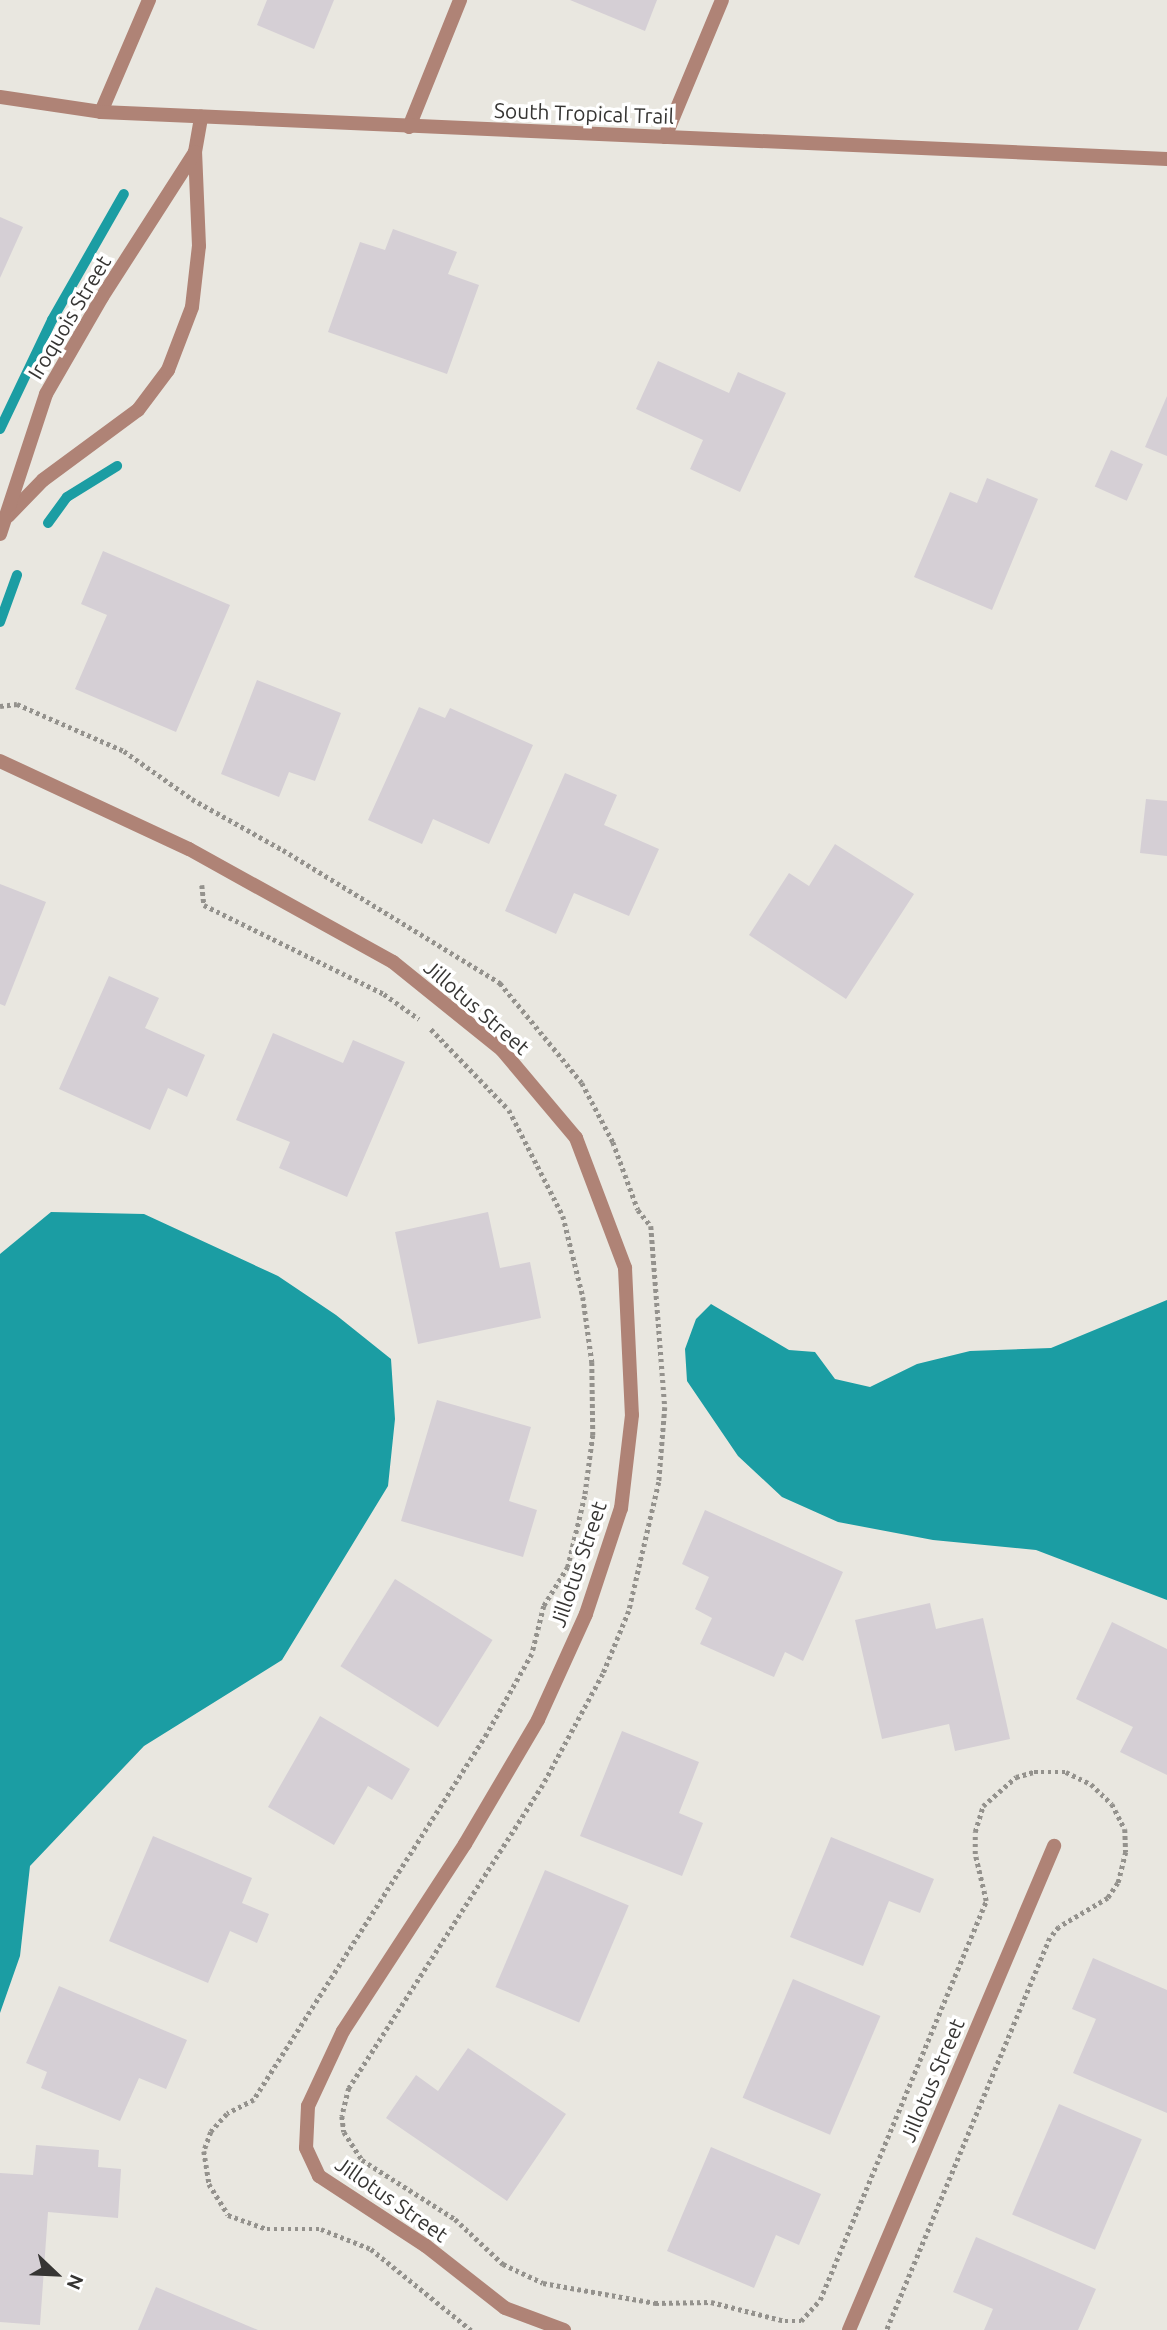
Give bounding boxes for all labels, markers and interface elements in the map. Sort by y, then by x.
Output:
street label: South Tropical Trail [494,97,674,129]
street label: Iroquois Street [22,251,116,383]
street label: Jillotus Street [419,954,535,1060]
street label: Jillotus Street [545,1498,611,1630]
street label: Jillotus Street [895,2015,969,2145]
street label: Jillotus Street [331,2151,453,2247]
north arrow [21,2239,91,2309]
text: N [62,2271,88,2293]

